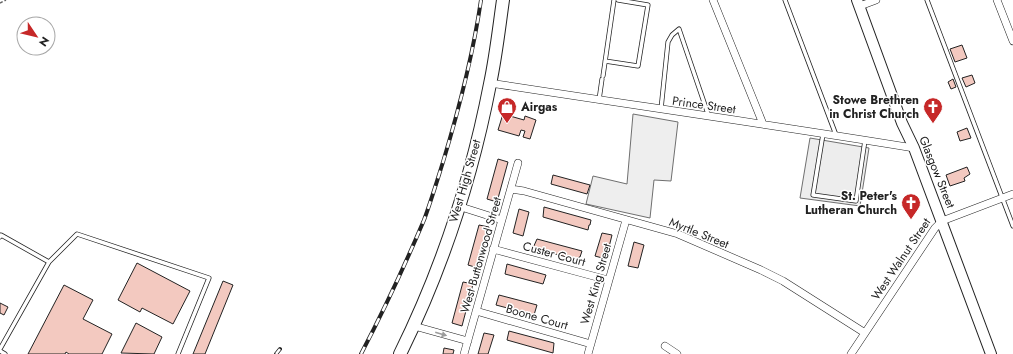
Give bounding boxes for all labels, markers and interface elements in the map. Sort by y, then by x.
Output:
north arrow [16,16,56,56]
text: N [35,34,53,50]
place label: Stowe Brethren in Christ Church [829,91,919,123]
street label: Prince Street [671,92,737,118]
shop icon: Airgas [496,96,518,124]
church icon: Stowe Brethren in Christ Church [922,96,944,124]
place label: Airgas [520,98,558,116]
street label: Glasgow Street [914,133,960,211]
street label: West High Street [445,137,485,225]
place label: St. Peter's Lutheran Church [805,187,898,219]
church icon: St. Peter's Lutheran Church [900,192,922,220]
street label: West Buttonwood Street [456,195,506,315]
street label: Myrtle Street [666,213,732,253]
street label: West Walnut Street [867,214,935,304]
street label: Custer Court [521,237,587,271]
street label: West King Street [576,241,616,327]
street label: Boone Court [504,300,570,334]
one-way arrow [435,331,447,337]

